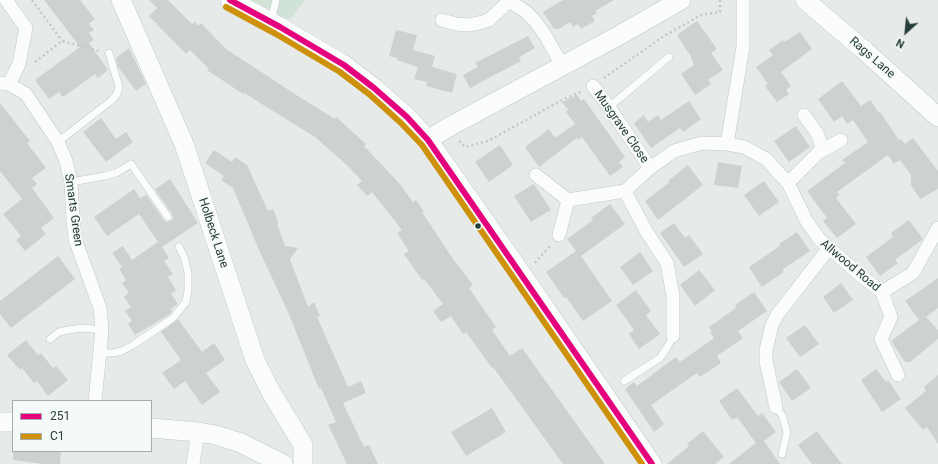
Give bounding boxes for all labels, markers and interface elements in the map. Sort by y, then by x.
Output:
north arrow [886,12,926,52]
street label: Rags Lane [846,34,898,82]
text: N [894,36,907,51]
street label: Musgrave Close [591,88,651,166]
street label: Smarts Green [61,173,85,247]
street label: Holbeck Lane [195,196,231,270]
unlabelled marker [473,221,483,231]
street label: Allwood Road [817,237,883,295]
legend [12,400,152,452]
text: 251 [50,409,70,423]
text: C1 [50,429,65,443]

